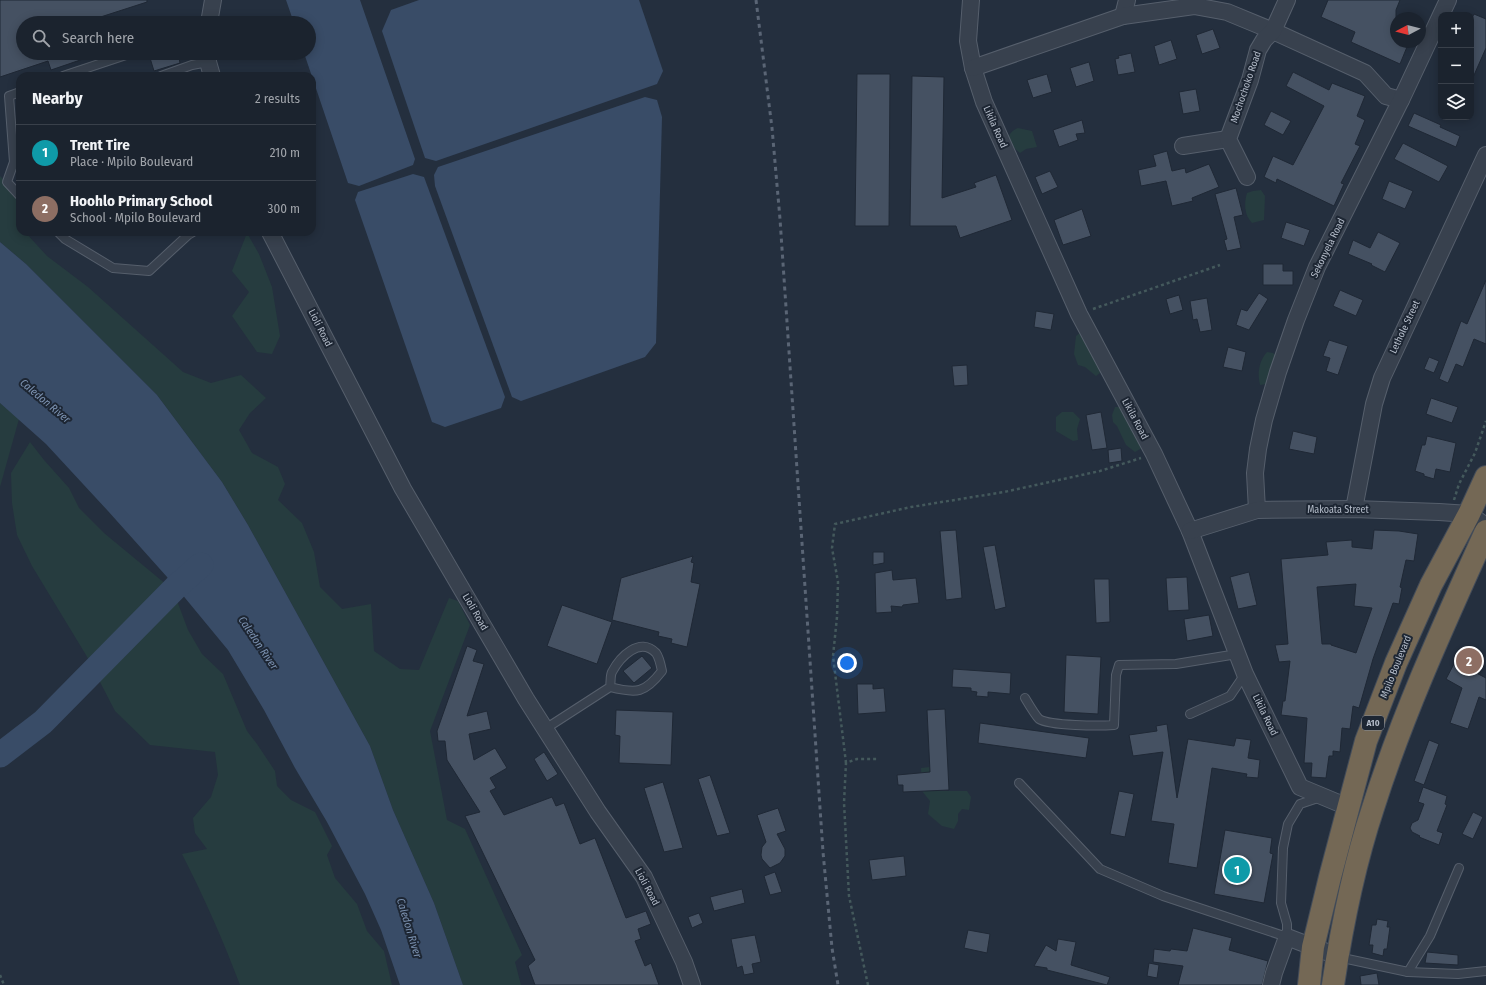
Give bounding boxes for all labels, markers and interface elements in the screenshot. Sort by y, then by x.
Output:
north arrow [1390,12,1426,48]
map controls [1438,12,1474,120]
button: + [1438,12,1474,48]
search box [16,16,316,60]
icon: search [30,27,52,49]
text: Search here [62,29,134,47]
button: − [1438,48,1474,84]
street label: Mochochoko Road [1228,50,1264,124]
button: layers [1438,84,1474,120]
text: Nearby [32,88,83,109]
text: 2 results [255,91,300,106]
street label: Likila Road [980,104,1010,150]
text: Trent Tire [70,136,130,154]
text: 1 [42,145,48,160]
text: 210 m [270,145,300,160]
text: Place · Mpilo Boulevard [70,154,193,169]
text: Hoohlo Primary School [70,192,212,210]
text: 2 [42,201,48,216]
text: 300 m [268,201,300,216]
text: School · Mpilo Boulevard [70,210,201,225]
street label: Sekonyela Road [1308,216,1348,280]
street label: Lethole Street [1387,298,1423,356]
street label: Lioli Road [305,307,335,349]
water label: Caledon River [17,376,74,427]
street label: Likila Road [1119,396,1151,442]
street label: Makoata Street [1307,504,1370,516]
street label: Lioli Road [460,591,490,633]
water label: Caledon River [235,614,281,673]
street label: Mpilo Boulevard [1378,634,1414,700]
pin: 2 [1456,646,1482,676]
your location [837,653,857,673]
street label: Likila Road [1250,692,1280,738]
road number: A10 [1362,716,1384,730]
pin: 1 [1224,855,1250,885]
street label: Lioli Road [632,866,662,908]
water label: Caledon River [394,897,425,960]

